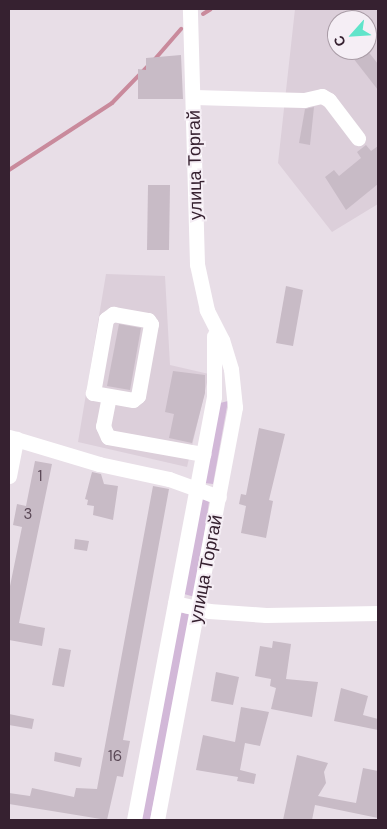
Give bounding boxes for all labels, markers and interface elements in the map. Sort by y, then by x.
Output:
north arrow [327,10,377,60]
text: С [329,33,350,50]
street label: улица Торгай [183,110,207,220]
house number: 1 [38,468,42,486]
house number: 3 [24,506,32,524]
street label: улица Торгай [185,513,227,625]
house number: 16 [108,748,122,766]

